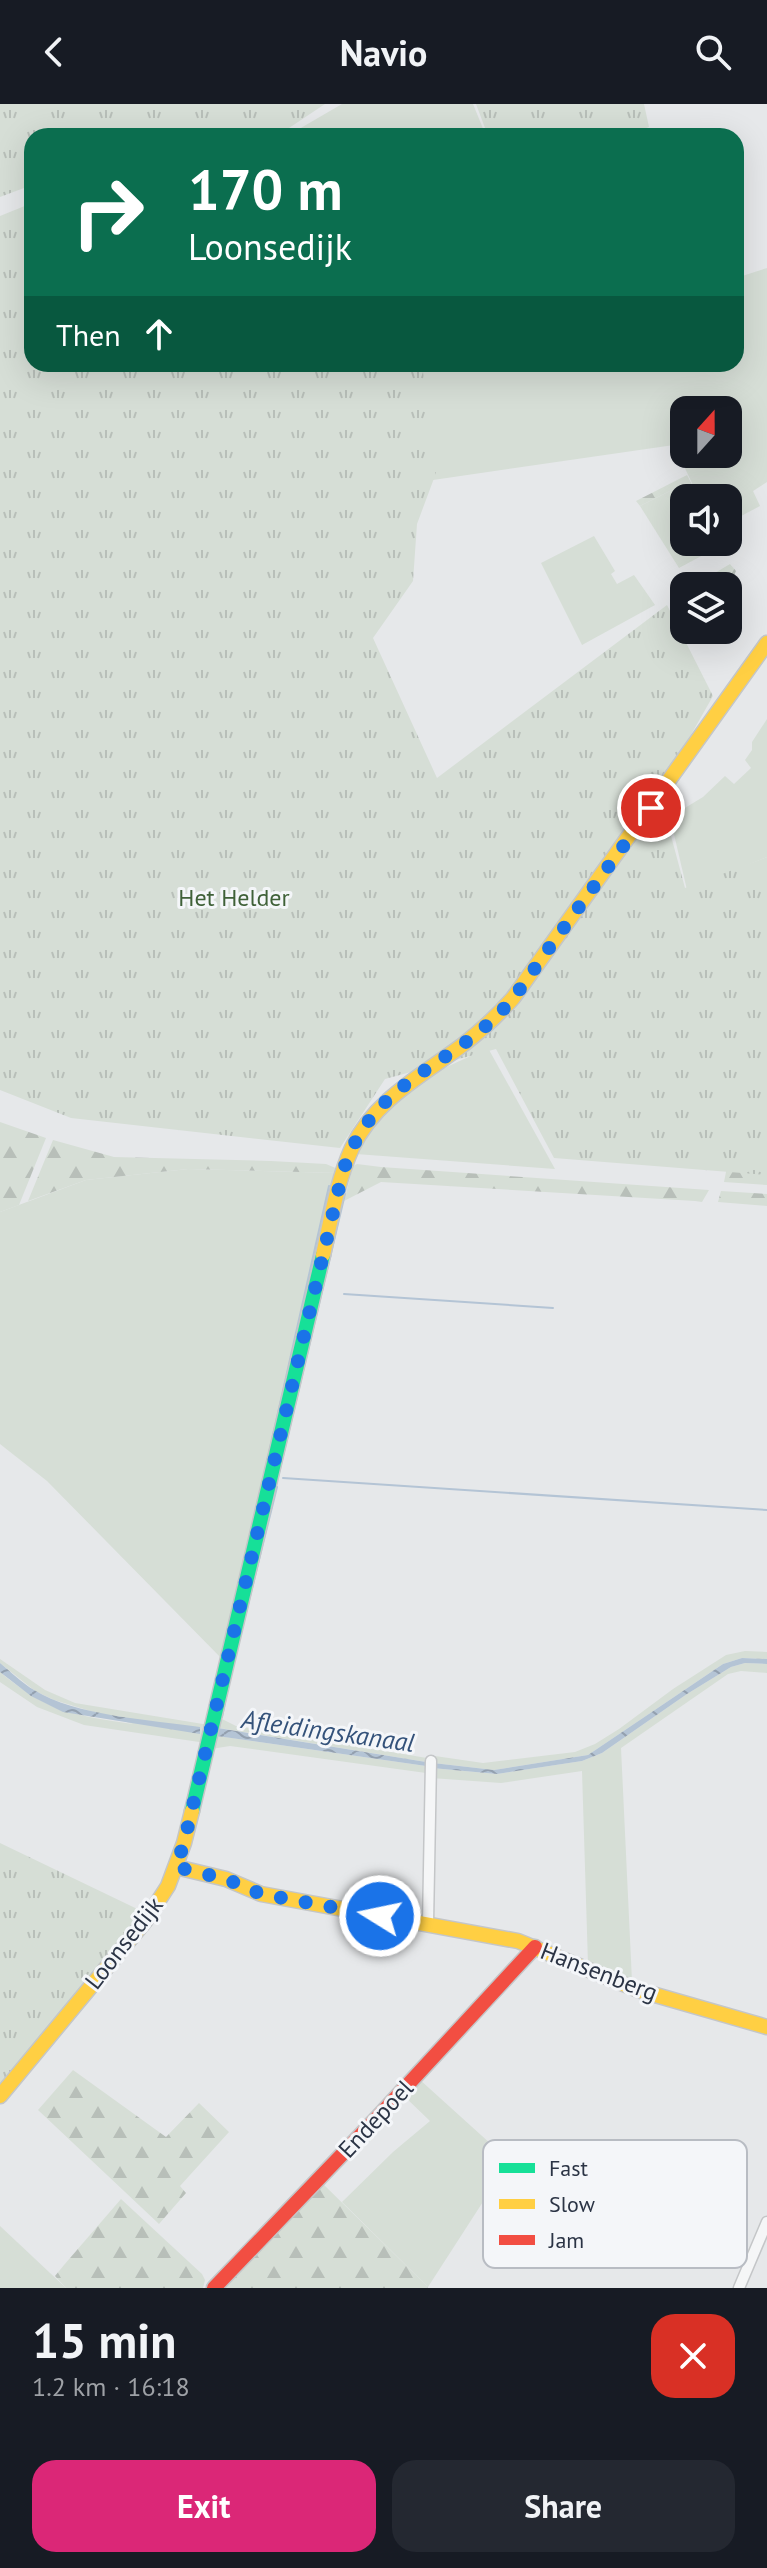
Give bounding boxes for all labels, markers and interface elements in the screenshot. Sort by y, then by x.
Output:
text: Navio [340,29,427,76]
icon: back [32,30,76,74]
icon: search [691,30,735,74]
text: 170 m [188,153,343,225]
icon: right [56,160,160,264]
text: Loonsedijk [188,223,352,270]
icon: ahead [137,312,181,356]
text: Then [56,315,121,354]
north arrow [670,396,742,468]
map controls [670,396,742,644]
button: sound [670,484,742,556]
button: layers [670,572,742,644]
pin [617,774,685,842]
icon: arrive [629,786,673,830]
park label: Het Helder [178,882,290,913]
water label: Afleidingskanaal [239,1702,417,1759]
position arrow [338,1874,422,1958]
street label: Loonsedijk [78,1890,170,1995]
street label: Hansenberg [536,1935,662,2008]
street label: Endepoel [332,2073,420,2164]
legend [483,2140,747,2268]
text: Fast [549,2154,589,2182]
text: Slow [549,2190,595,2218]
text: Jam [548,2226,584,2254]
text: 15 min [32,2309,176,2371]
button: close [651,2314,735,2398]
text: 1.2 km · 16:18 [32,2370,190,2403]
button: Exit [32,2460,376,2552]
button: Share [392,2460,735,2552]

